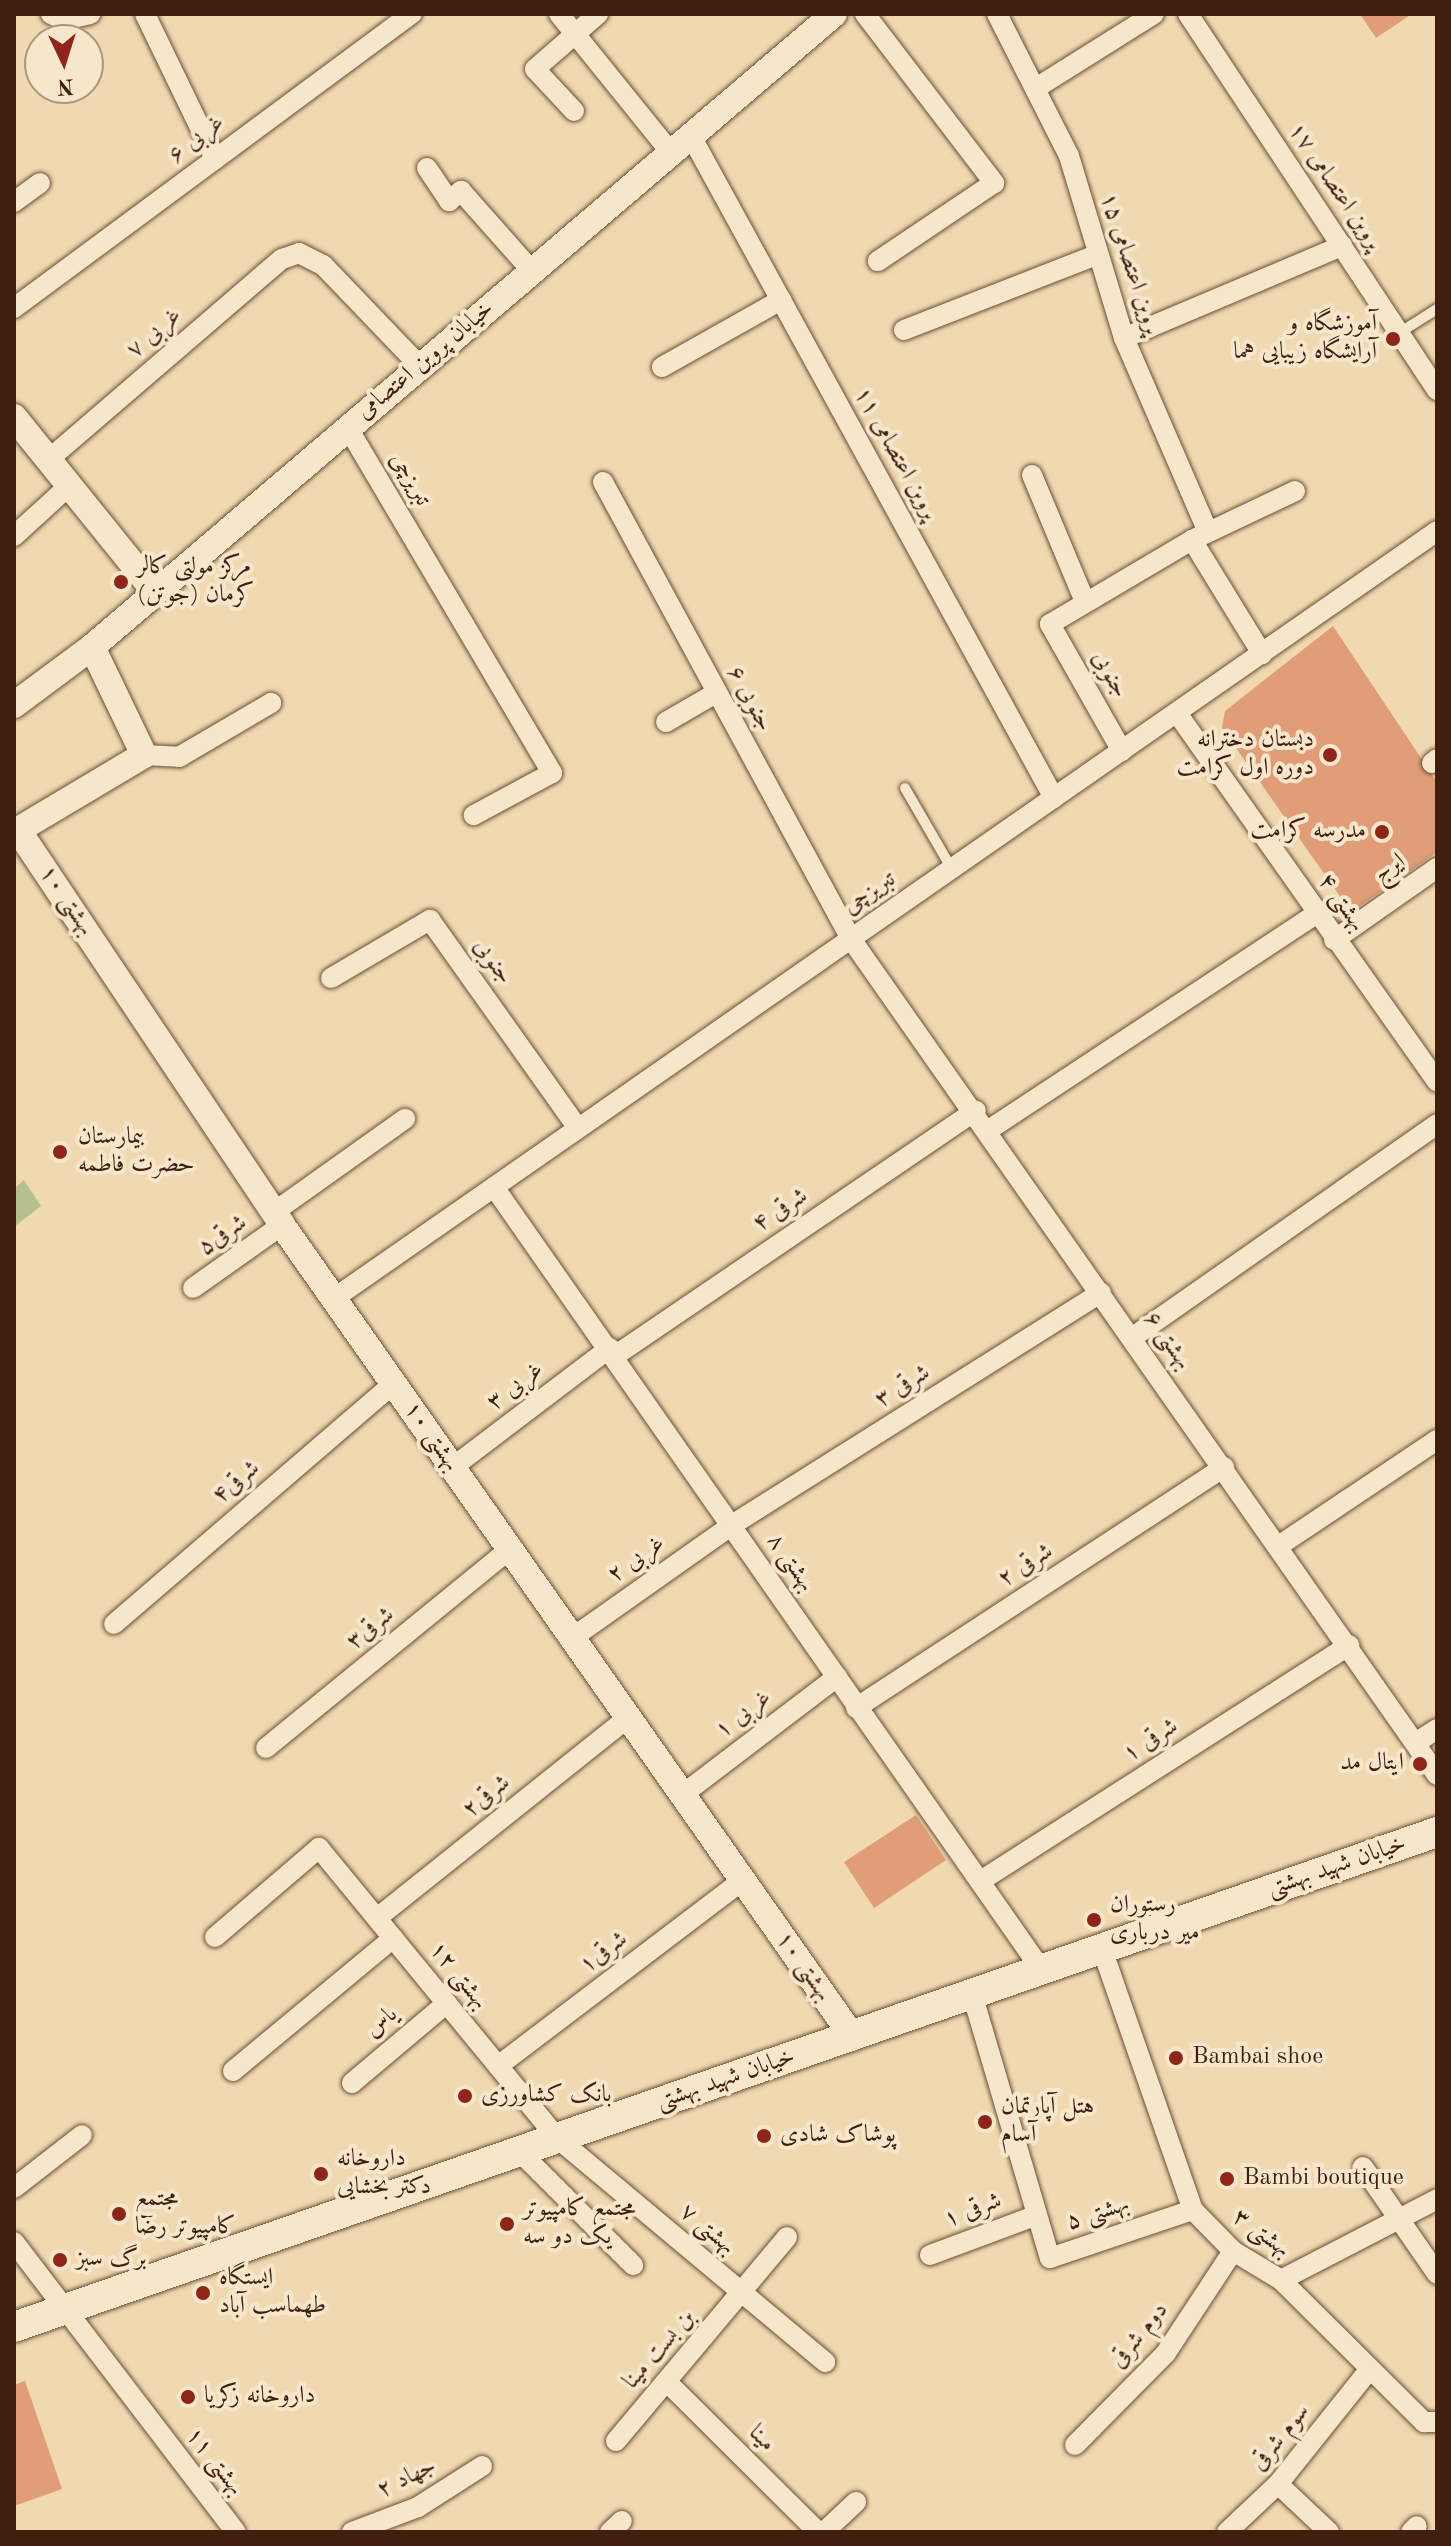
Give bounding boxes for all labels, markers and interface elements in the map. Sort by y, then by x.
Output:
north arrow [24,24,104,104]
text: N [56,74,75,98]
street label: غربی ۶ [163,109,231,171]
street label: پروین اعتصامی ۱۷ [1281,118,1387,256]
street label: پروین اعتصامی ۱۵ [1093,189,1165,339]
street label: خیابان پروین اعتصامی [352,295,500,427]
street label: غربی ۷ [122,302,188,366]
place label: آموزشگاه و آرایشگاه زیبایی هما [1233,311,1377,367]
marker: آموزشگاه و آرایشگاه زیبایی هما [1384,330,1402,348]
street label: پروین اعتصامی ۱۱ [847,383,943,525]
street label: تبریزچی [382,448,436,512]
place label: مرکز مولتی کالر کرمان (جوتن) [137,554,254,610]
marker: مرکز مولتی کالر کرمان (جوتن) [112,573,130,591]
street label: جنوبی [1084,646,1134,704]
street label: جنوبی ۶ [720,661,778,737]
place label: دبستان دخترانه دوره اول کرامت [1176,727,1314,783]
marker: دبستان دخترانه دوره اول کرامت [1321,746,1339,764]
place label: مدرسه کرامت [1250,818,1366,846]
marker: مدرسه کرامت [1373,823,1391,841]
street label: ایرج [1368,848,1412,890]
street label: بهشتی ۱۰ [32,860,100,942]
street label: تبریزچی [838,866,902,922]
street label: بهشتی ۴ [1311,868,1371,938]
street label: جنوبی [466,934,518,990]
place label: بیمارستان حضرت فاطمه [78,1124,195,1180]
marker: بیمارستان حضرت فاطمه [49,1141,71,1163]
street label: شرقی ۴ [748,1182,814,1240]
street label: شرقی۵ [193,1209,253,1263]
street label: بهشتی ۶ [1137,1306,1197,1376]
street label: غربی ۳ [482,1356,550,1418]
street label: شرقی ۳ [870,1359,936,1415]
street label: بهشتی ۱۰ [397,1397,465,1477]
street label: شرقی۴ [208,1455,266,1511]
street label: بهشتی ۸ [760,1528,820,1598]
street label: غربی ۲ [603,1530,671,1590]
street label: شرقی ۲ [993,1538,1059,1594]
street label: شرقی۳ [341,1601,401,1657]
street label: غربی ۱ [710,1684,778,1746]
street label: شرقی ۱ [1118,1713,1184,1769]
place label: ایتال مد [1340,1750,1404,1778]
marker: ایتال مد [1411,1755,1429,1773]
street label: شرقی۲ [457,1769,517,1825]
street label: خیابان شهید بهشتی [1264,1830,1410,1904]
place label: رستوران میر درباری [1110,1892,1200,1948]
marker: رستوران میر درباری [1085,1911,1103,1929]
street label: شرقی۱ [574,1926,634,1980]
street label: بهشتی ۱۰ [769,1927,837,2007]
street label: بهشتی ۱۲ [422,1936,494,2016]
street label: یاس [360,2001,404,2045]
street label: خیابان شهید بهشتی [653,2043,799,2117]
place label: Bambai shoe [1192,2044,1323,2072]
marker: Bambai shoe [1167,2049,1185,2067]
place label: بانک کشاورزی [481,2082,612,2110]
marker: بانک کشاورزی [456,2087,474,2105]
place label: هتل آپارتمان آسام [1001,2094,1094,2150]
marker: هتل آپارتمان آسام [976,2113,994,2131]
place label: پوشاک شادی [780,2122,896,2150]
marker: پوشاک شادی [755,2127,773,2145]
place label: داروخانه دکتر بخشایی [337,2146,431,2202]
marker: داروخانه دکتر بخشایی [312,2165,330,2183]
place label: Bambi boutique [1243,2165,1404,2193]
marker: Bambi boutique [1218,2170,1236,2188]
place label: مجتمع کامپیوتر رضا [135,2186,236,2242]
street label: ۱ شرقی [940,2187,1006,2235]
street label: بهشتی ۵ [1063,2190,1133,2238]
place label: مجتمع کامپیوتر یک دو سه [523,2196,636,2252]
street label: بهشتی ۷ [673,2198,741,2262]
street label: بهشتی ۳ [1226,2203,1296,2265]
marker: مجتمع کامپیوتر رضا [110,2205,128,2223]
marker: مجتمع کامپیوتر یک دو سه [498,2215,516,2233]
place label: برگ سبز [76,2246,146,2274]
marker: برگ سبز [51,2251,69,2269]
place label: ایستگاه طهماسب آباد [219,2265,326,2321]
marker: ایستگاه طهماسب آباد [194,2284,212,2302]
street label: دوم شرقی [1105,2297,1175,2375]
street label: بن بست مینا [618,2304,702,2396]
place label: داروخانه زکریا [204,2383,315,2411]
marker: داروخانه زکریا [179,2388,197,2406]
street label: سوم شرقی [1245,2399,1317,2477]
street label: مینا [741,2419,781,2459]
street label: بهشتی ۱۱ [178,2422,250,2502]
street label: جهاد ۲ [373,2452,441,2506]

